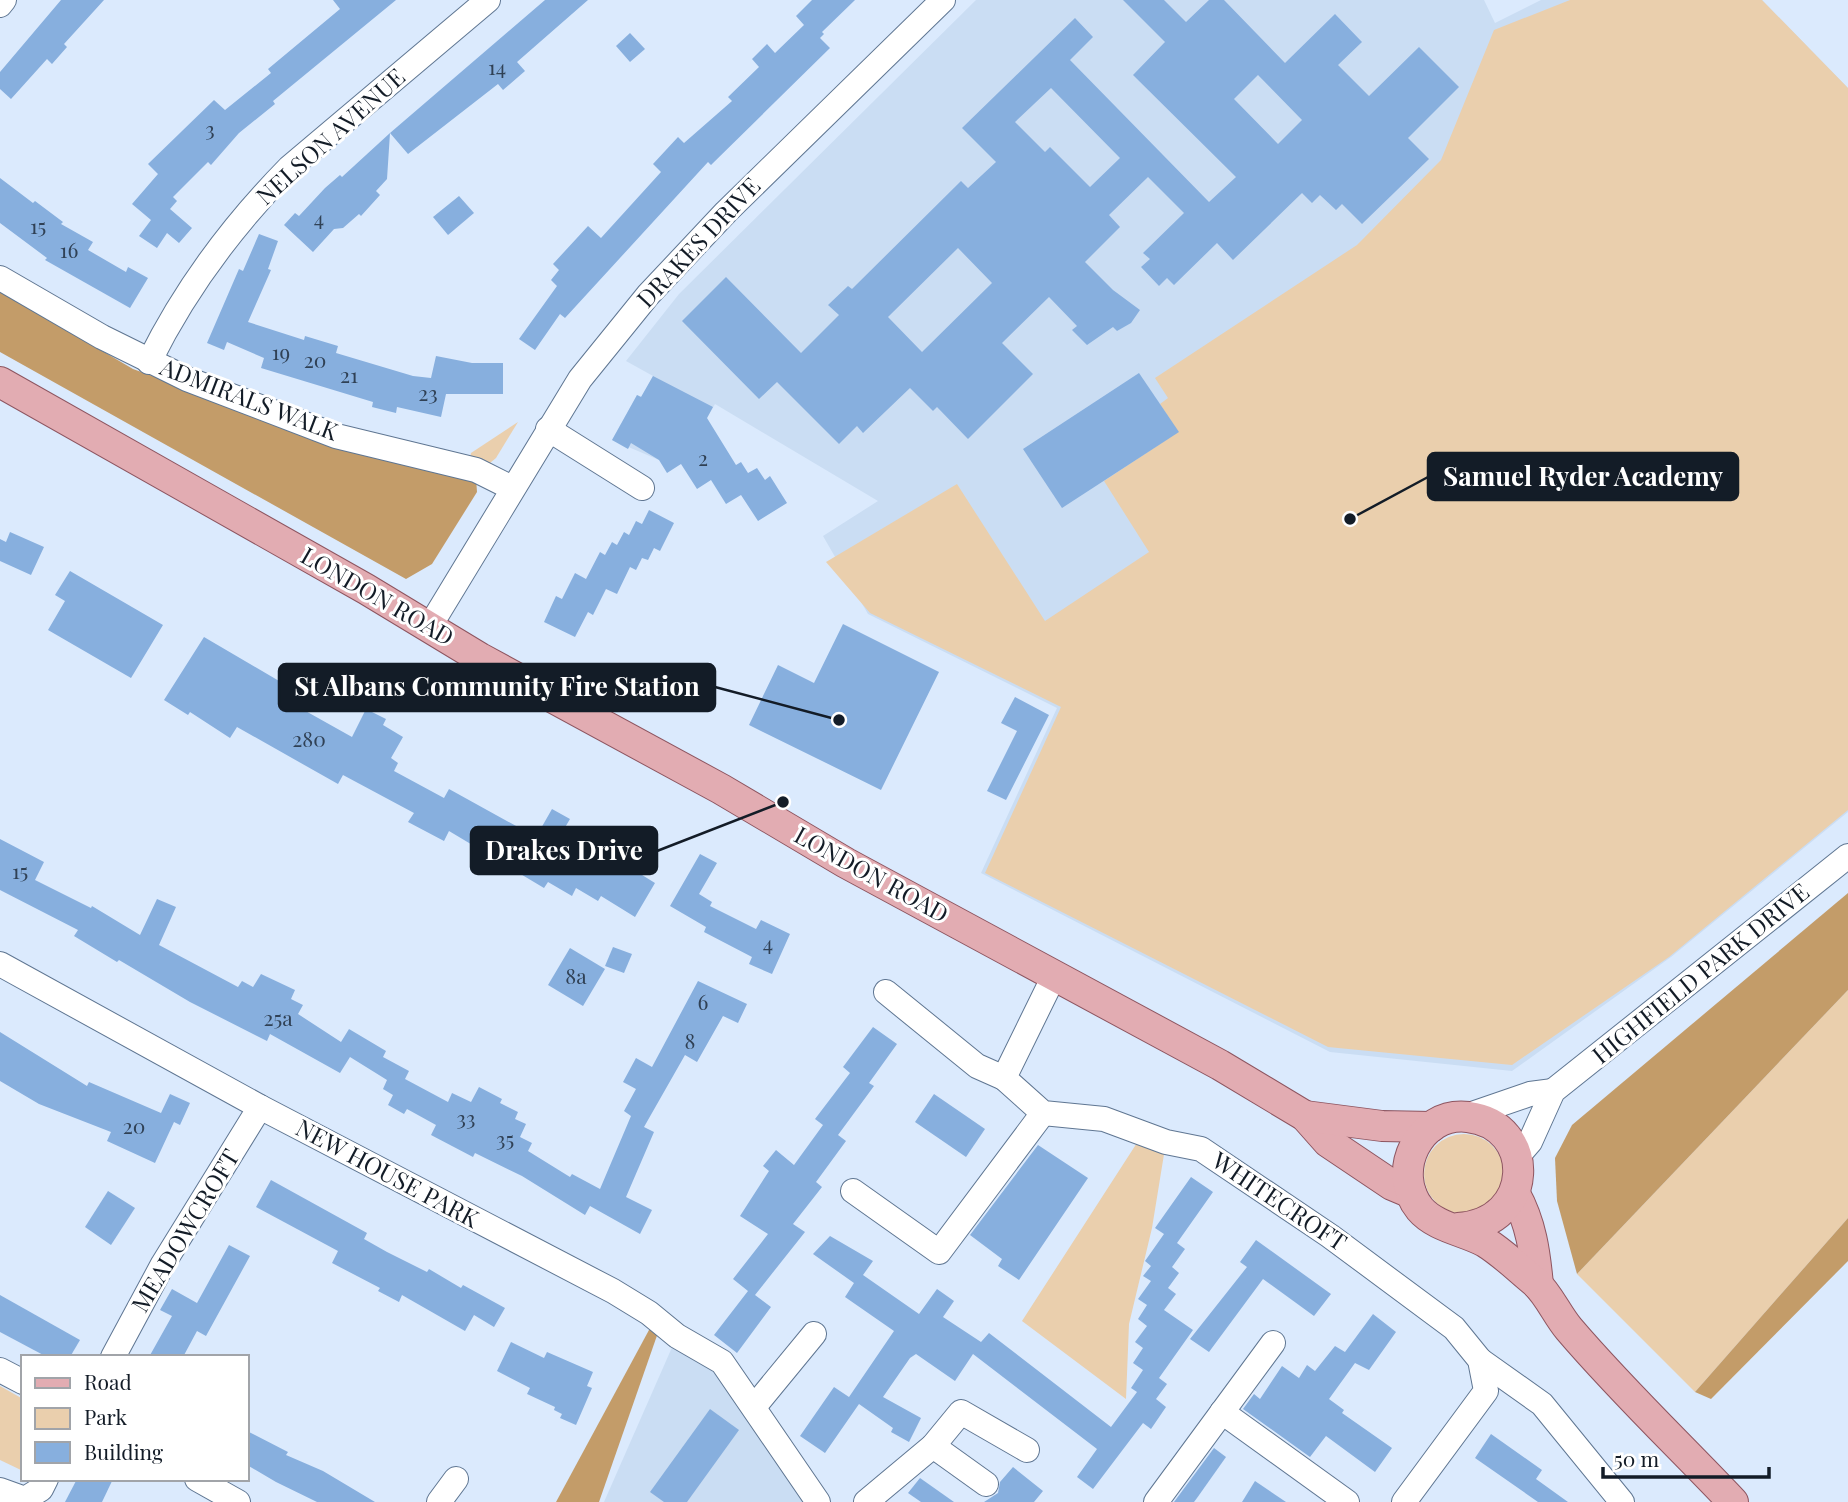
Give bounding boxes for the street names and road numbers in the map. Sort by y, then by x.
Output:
street label: NELSON AVENUE [248,60,411,211]
street label: DRAKES DRIVE [629,170,766,314]
street label: ADMIRALS WALK [155,349,344,447]
street label: LONDON ROAD [296,539,460,652]
street label: LONDON ROAD [789,818,955,929]
street label: HIGHFIELD PARK DRIVE [1585,875,1815,1070]
street label: NEW HOUSE PARK [291,1110,485,1234]
street label: MEADOWCROFT [123,1143,246,1317]
street label: WHITECROFT [1206,1143,1354,1257]

